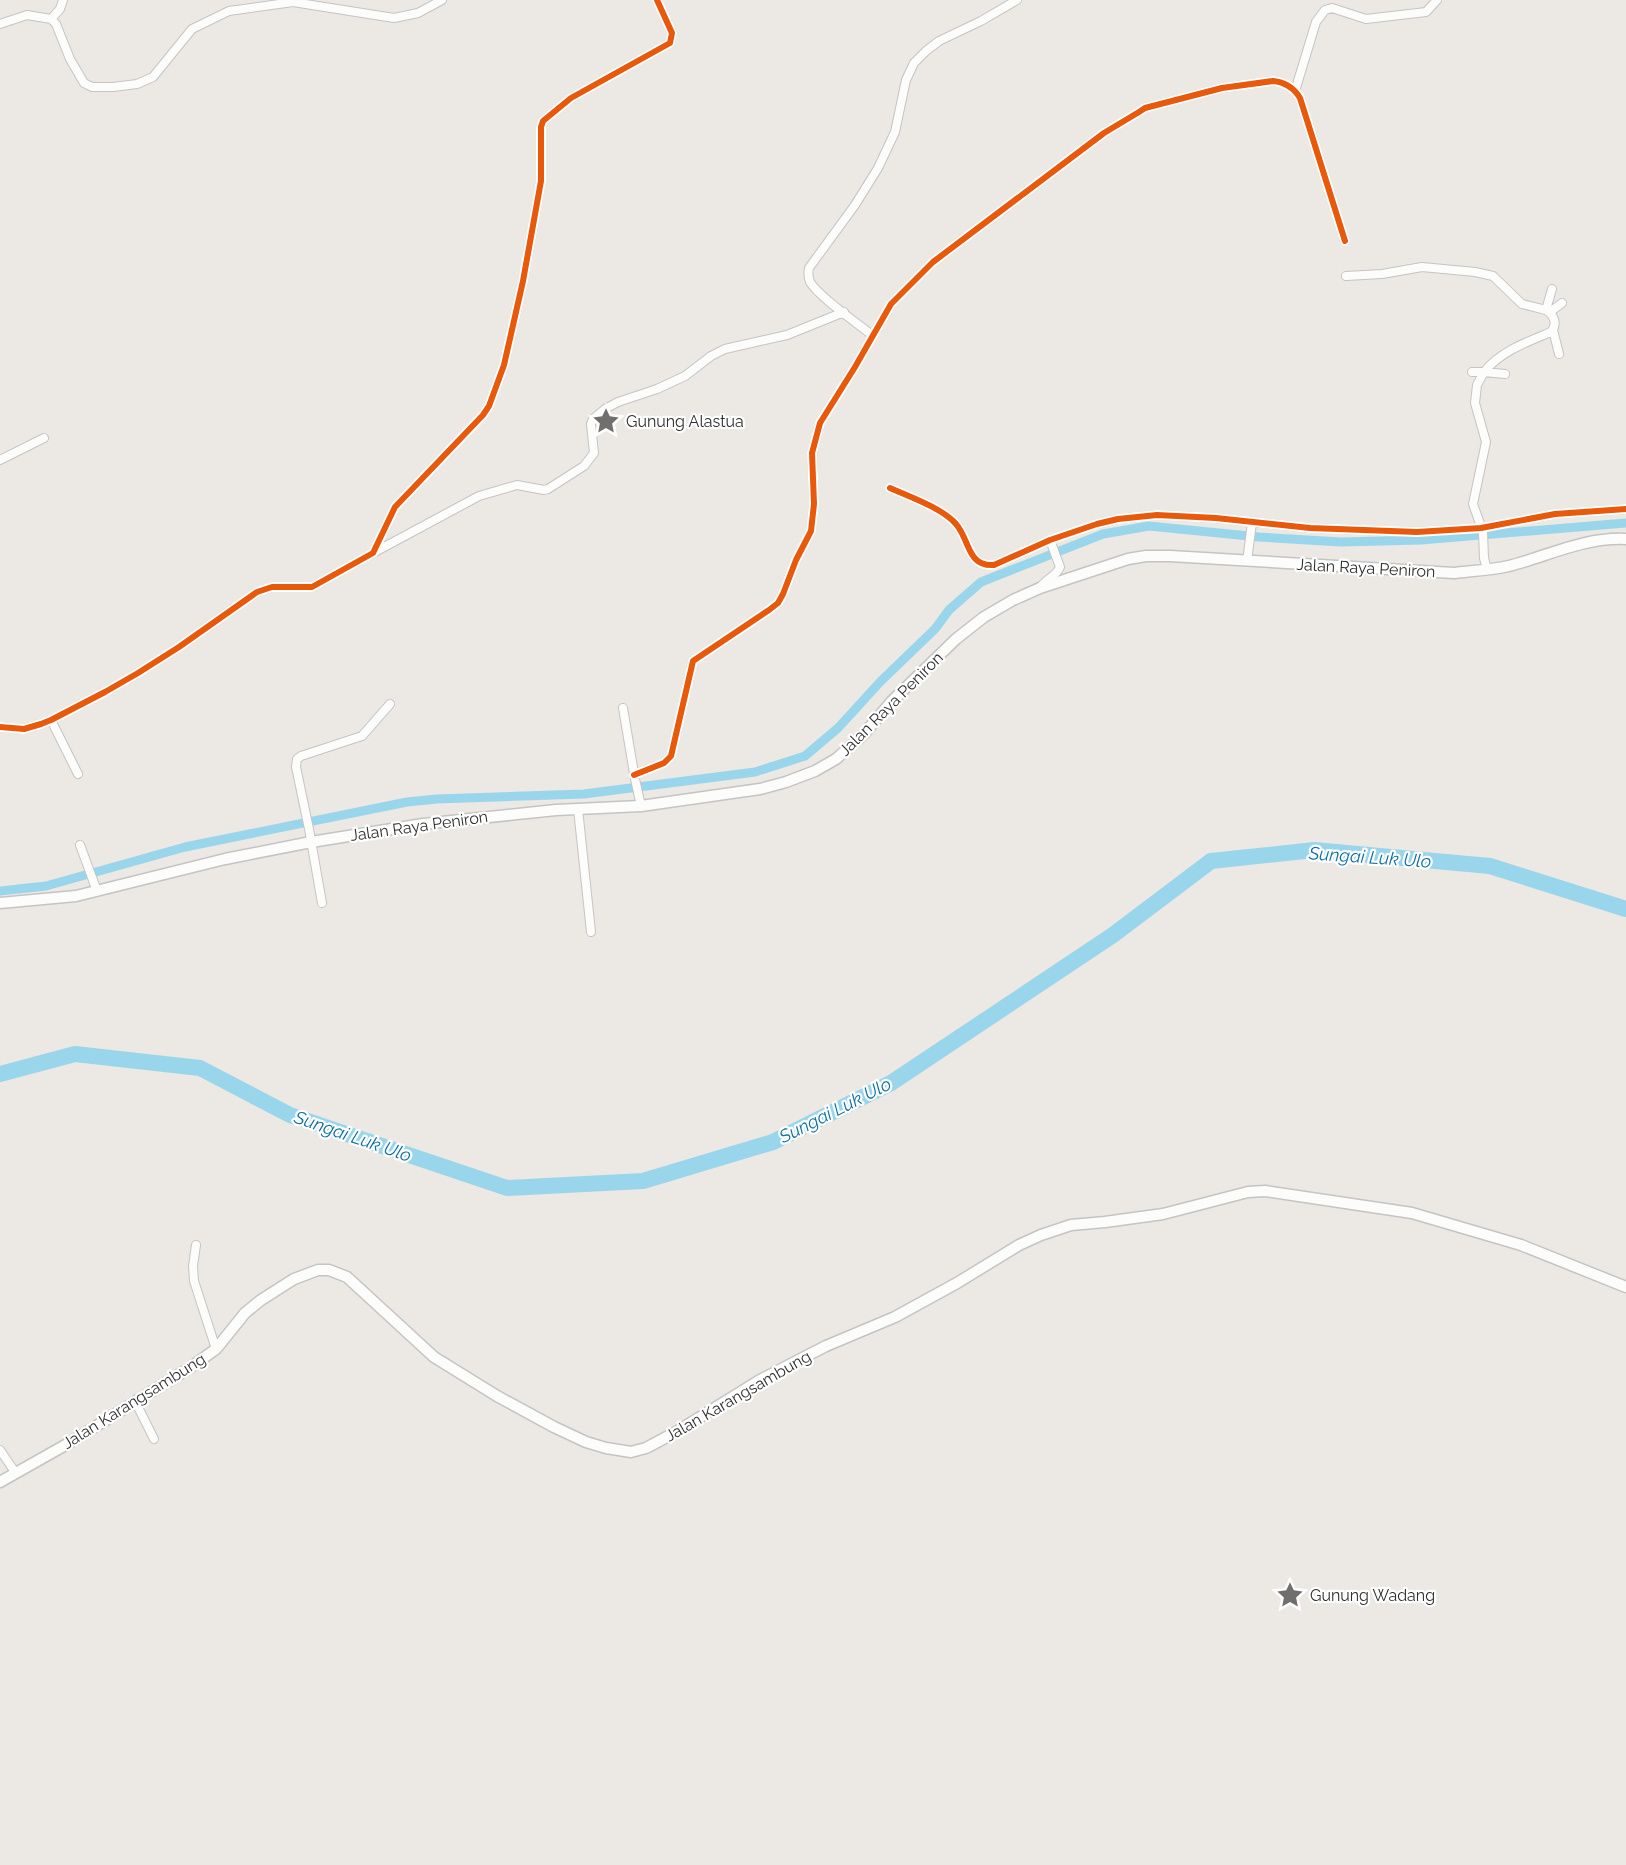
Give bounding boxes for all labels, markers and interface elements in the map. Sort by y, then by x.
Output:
place icon: Gunung Alastua [591,406,621,436]
place label: Gunung Alastua [626,412,744,431]
street label: Jalan Raya Peniron [1296,555,1436,581]
street label: Jalan Raya Peniron [835,648,947,760]
street label: Jalan Raya Peniron [349,807,489,845]
water label: Sungai Luk Ulo [1307,842,1432,872]
water label: Sungai Luk Ulo [775,1073,894,1148]
water label: Sungai Luk Ulo [291,1106,414,1166]
street label: Jalan Karangsambung [662,1347,814,1445]
street label: Jalan Karangsambung [59,1349,209,1453]
place icon: Gunung Wadang [1275,1580,1305,1610]
place label: Gunung Wadang [1310,1586,1435,1605]

